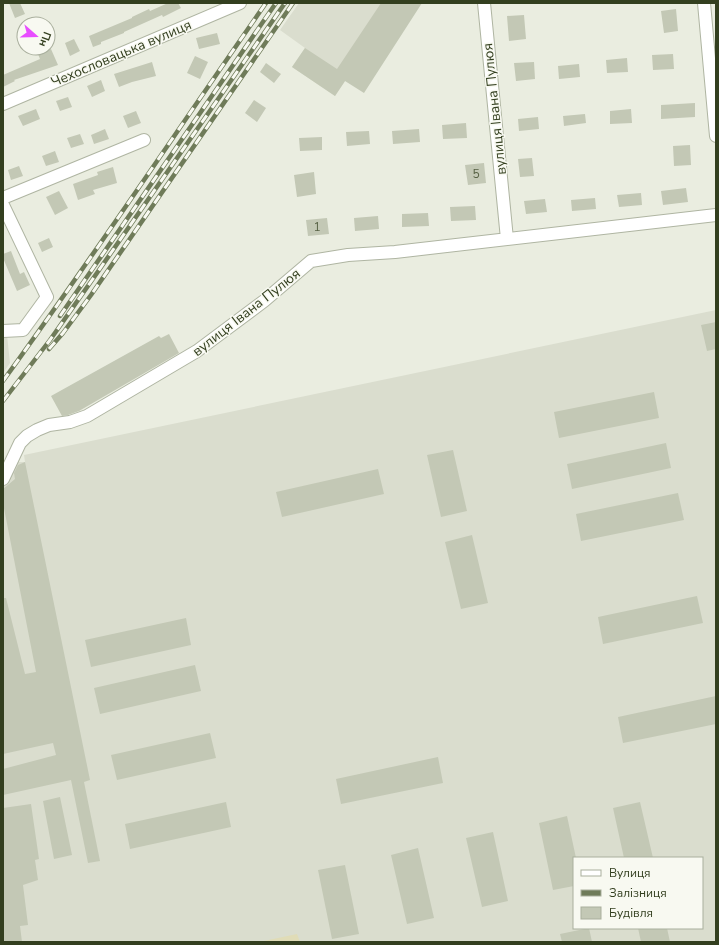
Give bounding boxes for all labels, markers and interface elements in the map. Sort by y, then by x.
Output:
street label: Чехословацька вулиця [48,15,194,92]
north arrow [16,16,56,56]
text: Пн [35,30,55,49]
street label: вулиця Івана Пулюя [478,42,511,176]
house number: 5 [472,166,480,182]
house number: 1 [313,219,321,235]
street label: вулиця Івана Пулюя [188,264,304,361]
legend [573,857,703,929]
text: Вулиця [609,865,651,881]
text: Залізниця [609,885,667,901]
text: Будівля [609,905,653,921]

